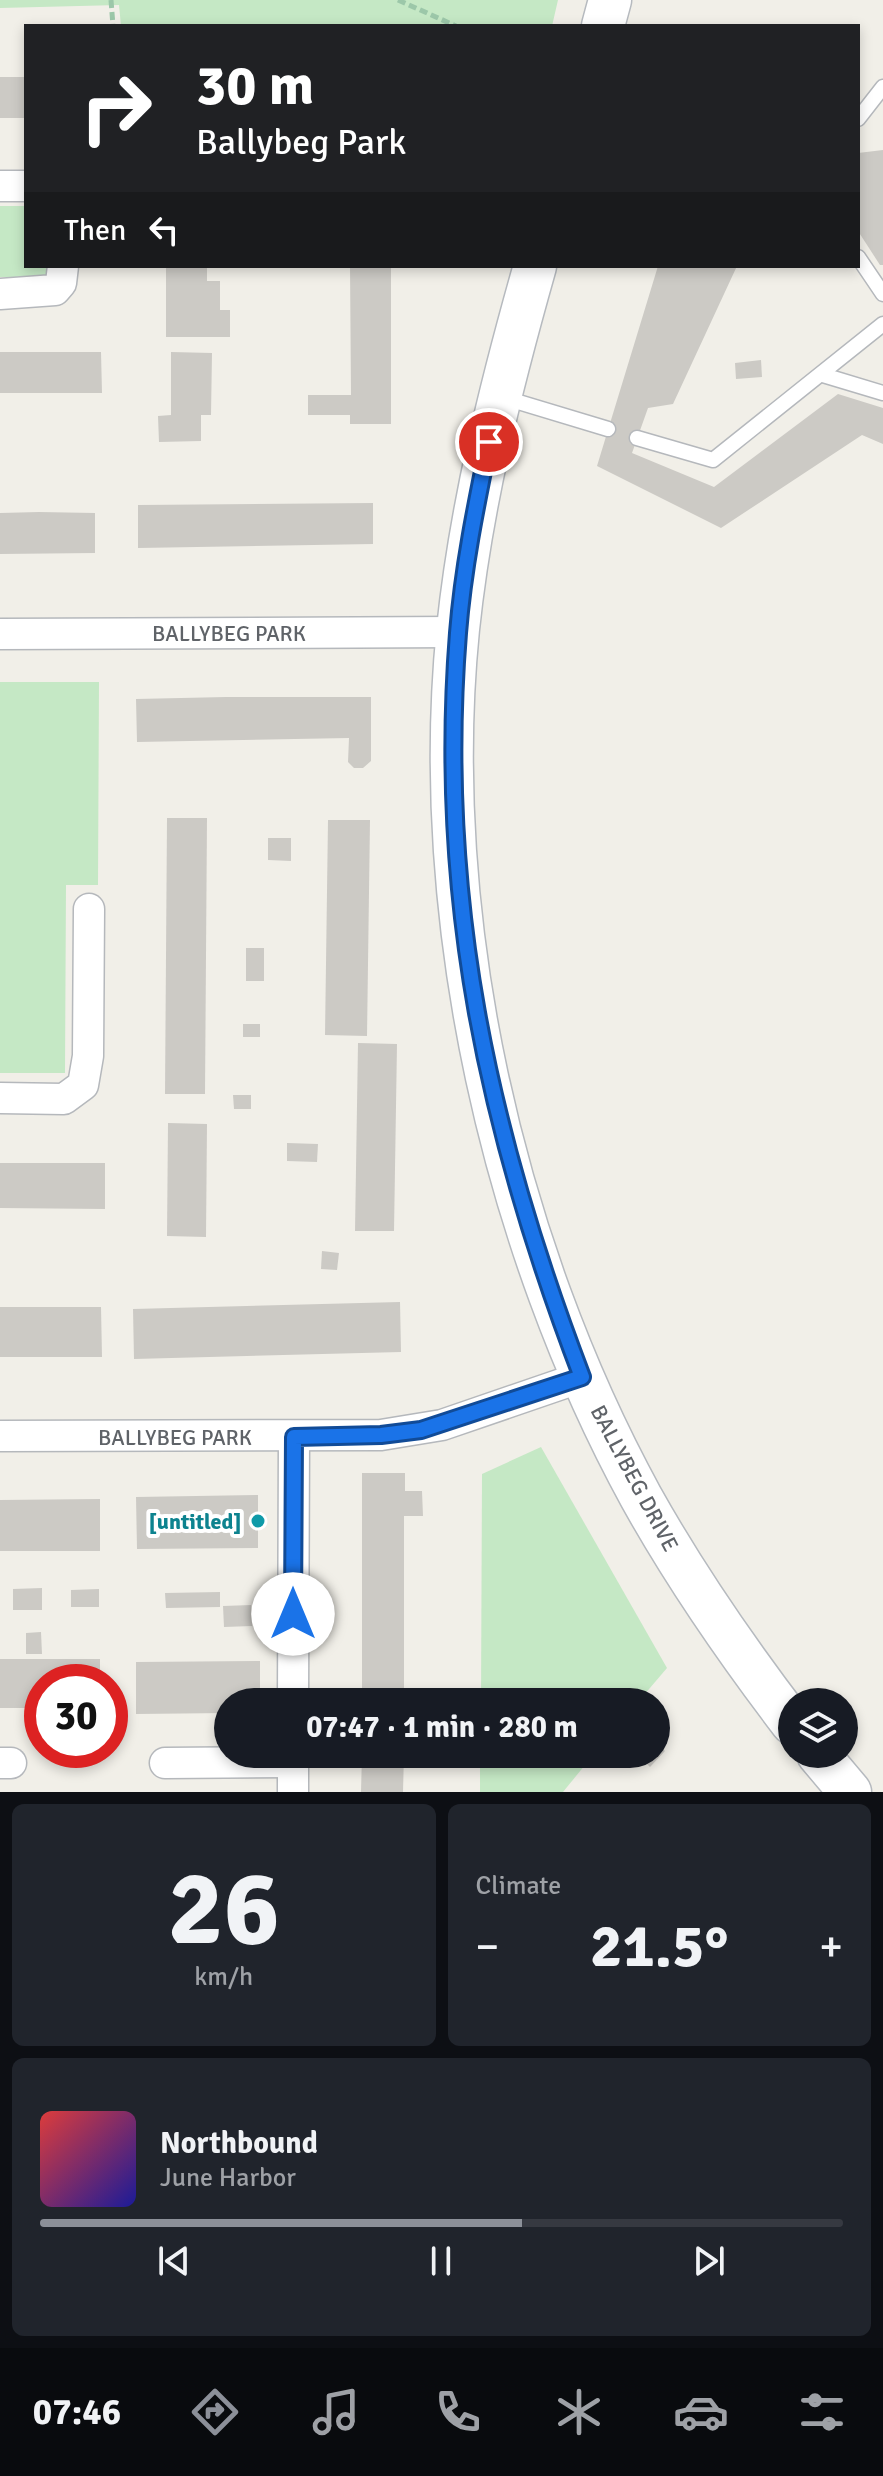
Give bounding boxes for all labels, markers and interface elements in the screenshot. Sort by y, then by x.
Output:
text: 30 m [196,51,314,120]
icon: right [64,56,168,160]
text: Ballybeg Park [196,120,406,165]
icon: left [142,208,186,252]
text: Then [64,212,126,249]
pin [455,408,523,476]
icon: arrive [467,420,511,464]
street label: BALLYBEG PARK [152,620,306,647]
street label: BALLYBEG DRIVE [585,1400,685,1556]
street label: BALLYBEG PARK [98,1424,252,1451]
place label: [untitled] [148,1508,242,1535]
marker: [untitled] [249,1512,267,1530]
position arrow [251,1572,335,1656]
speed limit sign: 30 [24,1664,128,1768]
map controls [778,1688,858,1768]
button: layers [778,1688,858,1768]
text: 07:47 · 1 min · 280 m [306,1709,578,1746]
text: 26 [168,1845,280,1973]
text: Climate [476,1870,561,1902]
text: 21.5° [590,1910,728,1984]
text: − [476,1920,499,1974]
text: + [819,1920,843,1974]
text: km/h [194,1961,253,1993]
text: Northbound [160,2125,318,2162]
text: June Harbor [160,2162,296,2194]
icon: previous [152,2239,196,2283]
icon: pause [419,2239,463,2283]
icon: next [687,2239,731,2283]
icon: directions [187,2384,243,2440]
icon: music [308,2384,364,2440]
icon: phone [430,2384,486,2440]
icon: climate [551,2384,607,2440]
icon: car [673,2384,729,2440]
icon: filters [794,2384,850,2440]
text: 07:46 [33,2390,121,2435]

